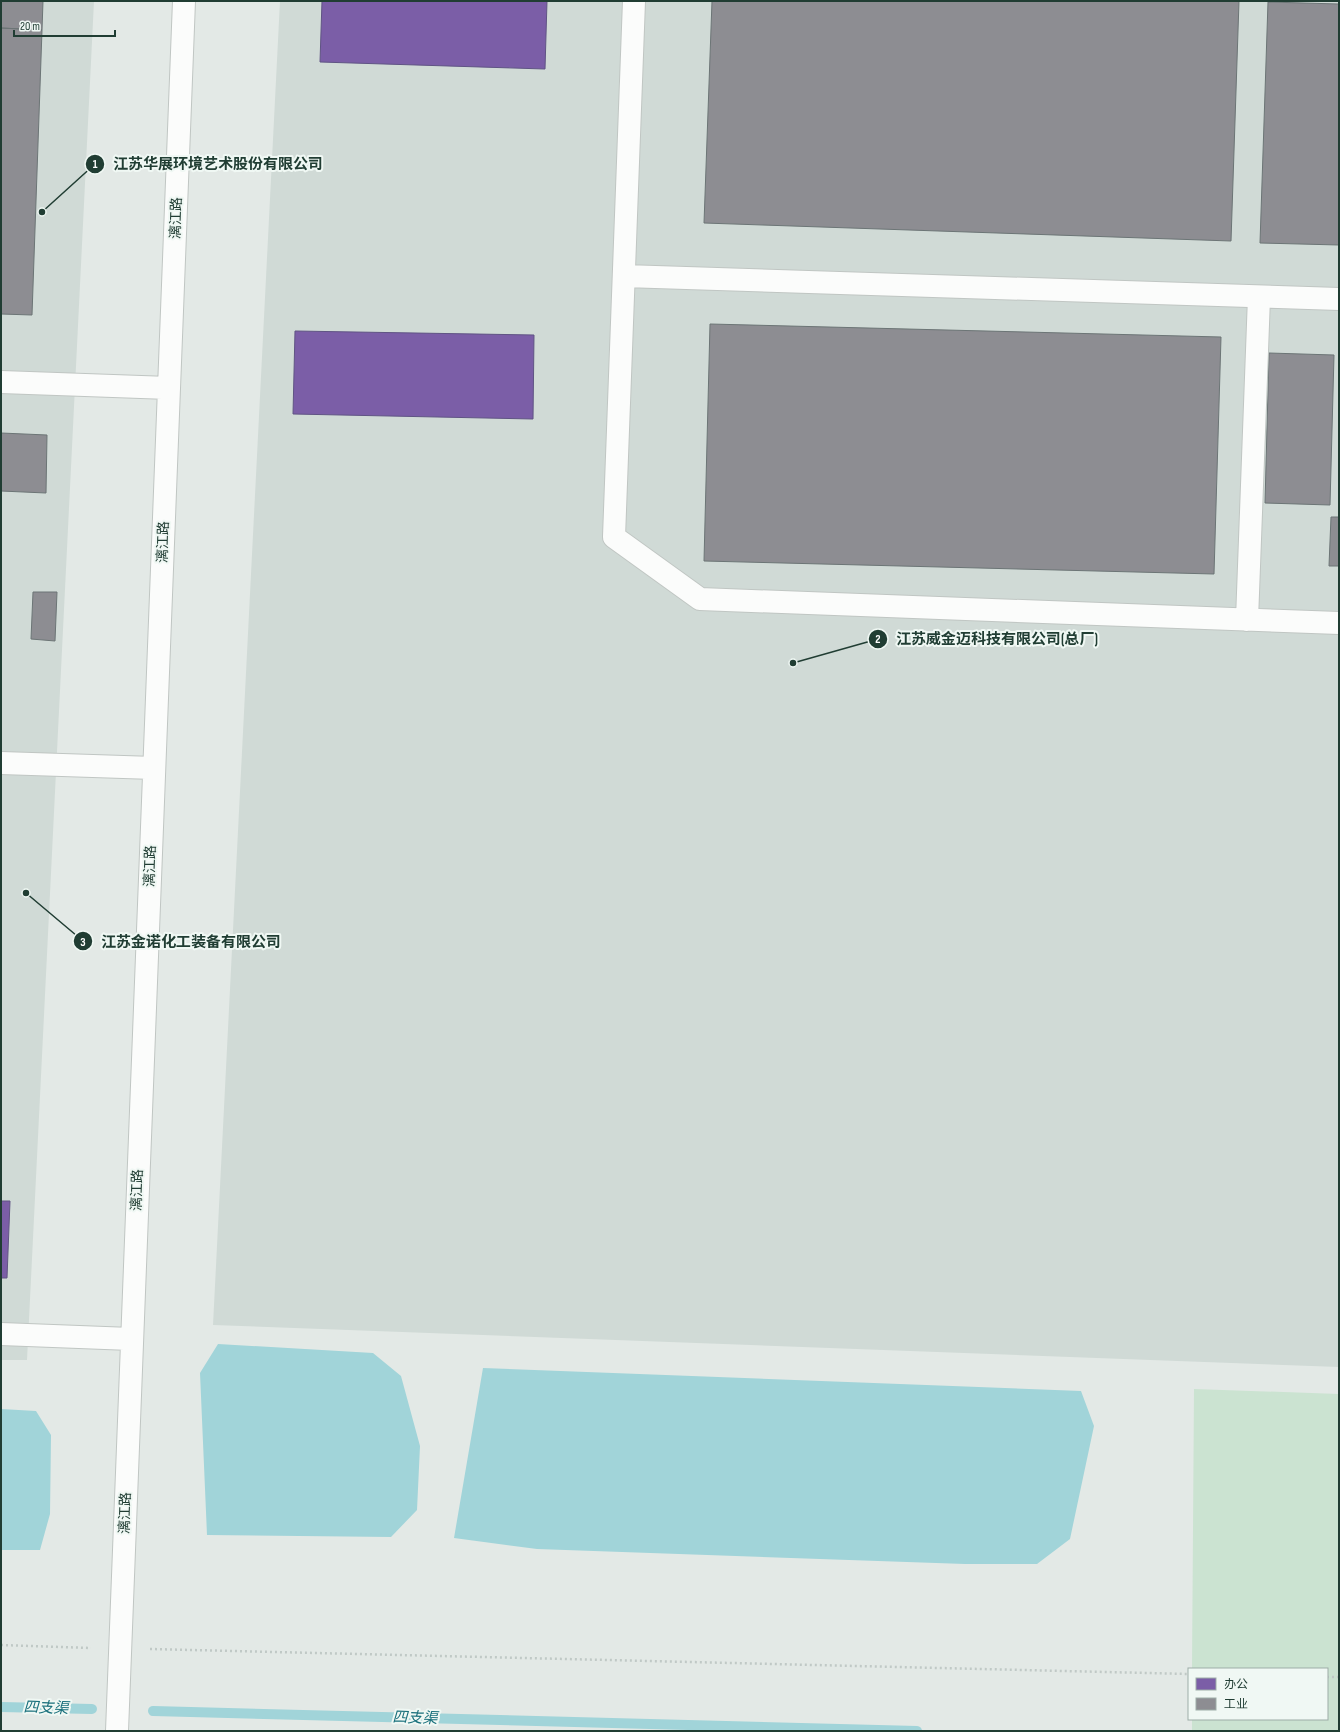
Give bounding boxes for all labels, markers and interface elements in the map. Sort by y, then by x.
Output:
scale bar [14,12,115,38]
text: 20 m [20,19,40,34]
callout: 江苏华展环境艺术股份有限公司 [85,151,331,178]
text: 江苏华展环境艺术股份有限公司 [113,155,323,174]
text: 1 [93,157,98,172]
street label: 漓江路 [167,197,185,239]
street label: 漓江路 [154,521,172,563]
callout: 江苏威金迈科技有限公司(总厂) [868,625,1106,652]
text: 江苏威金迈科技有限公司(总厂) [896,630,1098,649]
text: 2 [875,632,881,647]
street label: 漓江路 [141,845,159,887]
callout: 江苏金诺化工装备有限公司 [73,928,289,955]
text: 江苏金诺化工装备有限公司 [101,933,281,952]
text: 3 [80,935,86,950]
street label: 漓江路 [128,1169,146,1211]
street label: 漓江路 [116,1492,134,1534]
legend [1188,1668,1328,1720]
text: 办公 [1224,1677,1248,1692]
text: 工业 [1224,1697,1248,1712]
water label: 四支渠 [23,1698,71,1718]
water label: 四支渠 [392,1708,440,1728]

